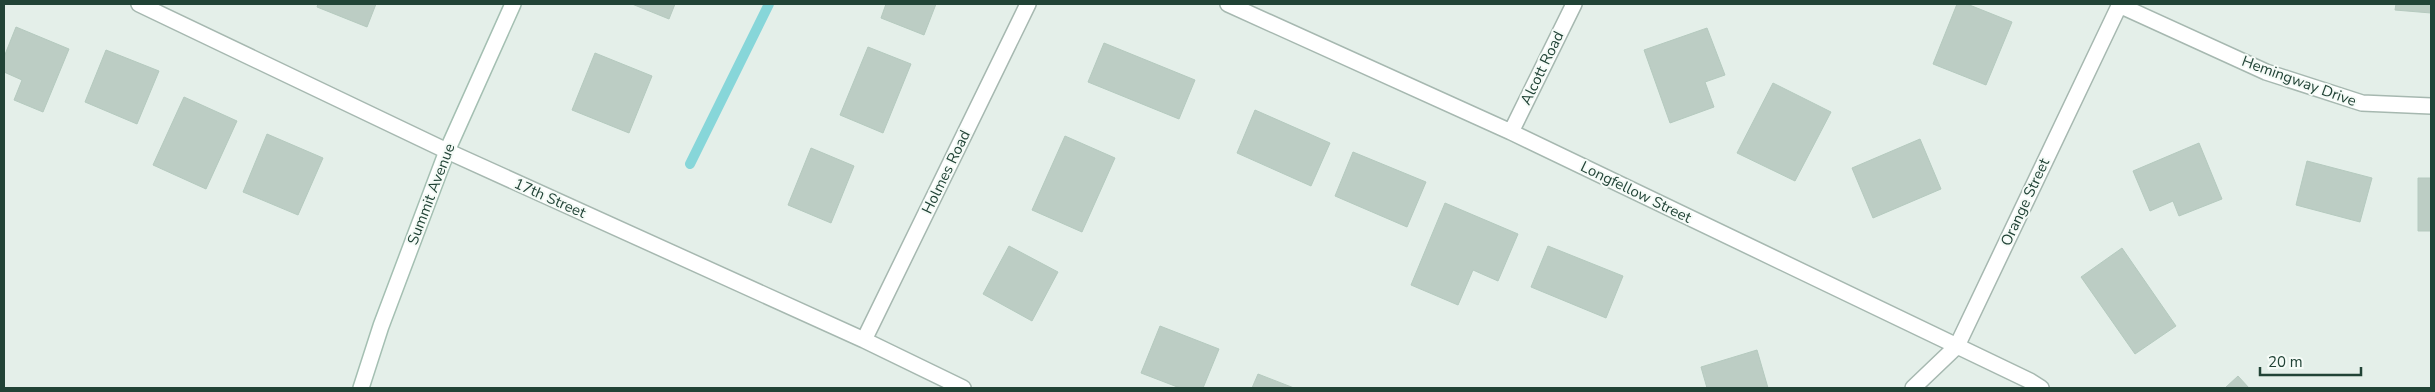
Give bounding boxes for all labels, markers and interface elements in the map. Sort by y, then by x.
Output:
street label: Alcott Road [1516,28,1568,108]
street label: Hemingway Drive [2239,51,2359,111]
street label: Holmes Road [917,127,975,217]
street label: Summit Avenue [402,140,460,248]
street label: Orange Street [1996,154,2054,249]
street label: Longfellow Street [1577,157,1695,228]
street label: 17th Street [511,173,590,223]
scale bar [2260,344,2361,376]
text: 20 m [2268,352,2303,372]

